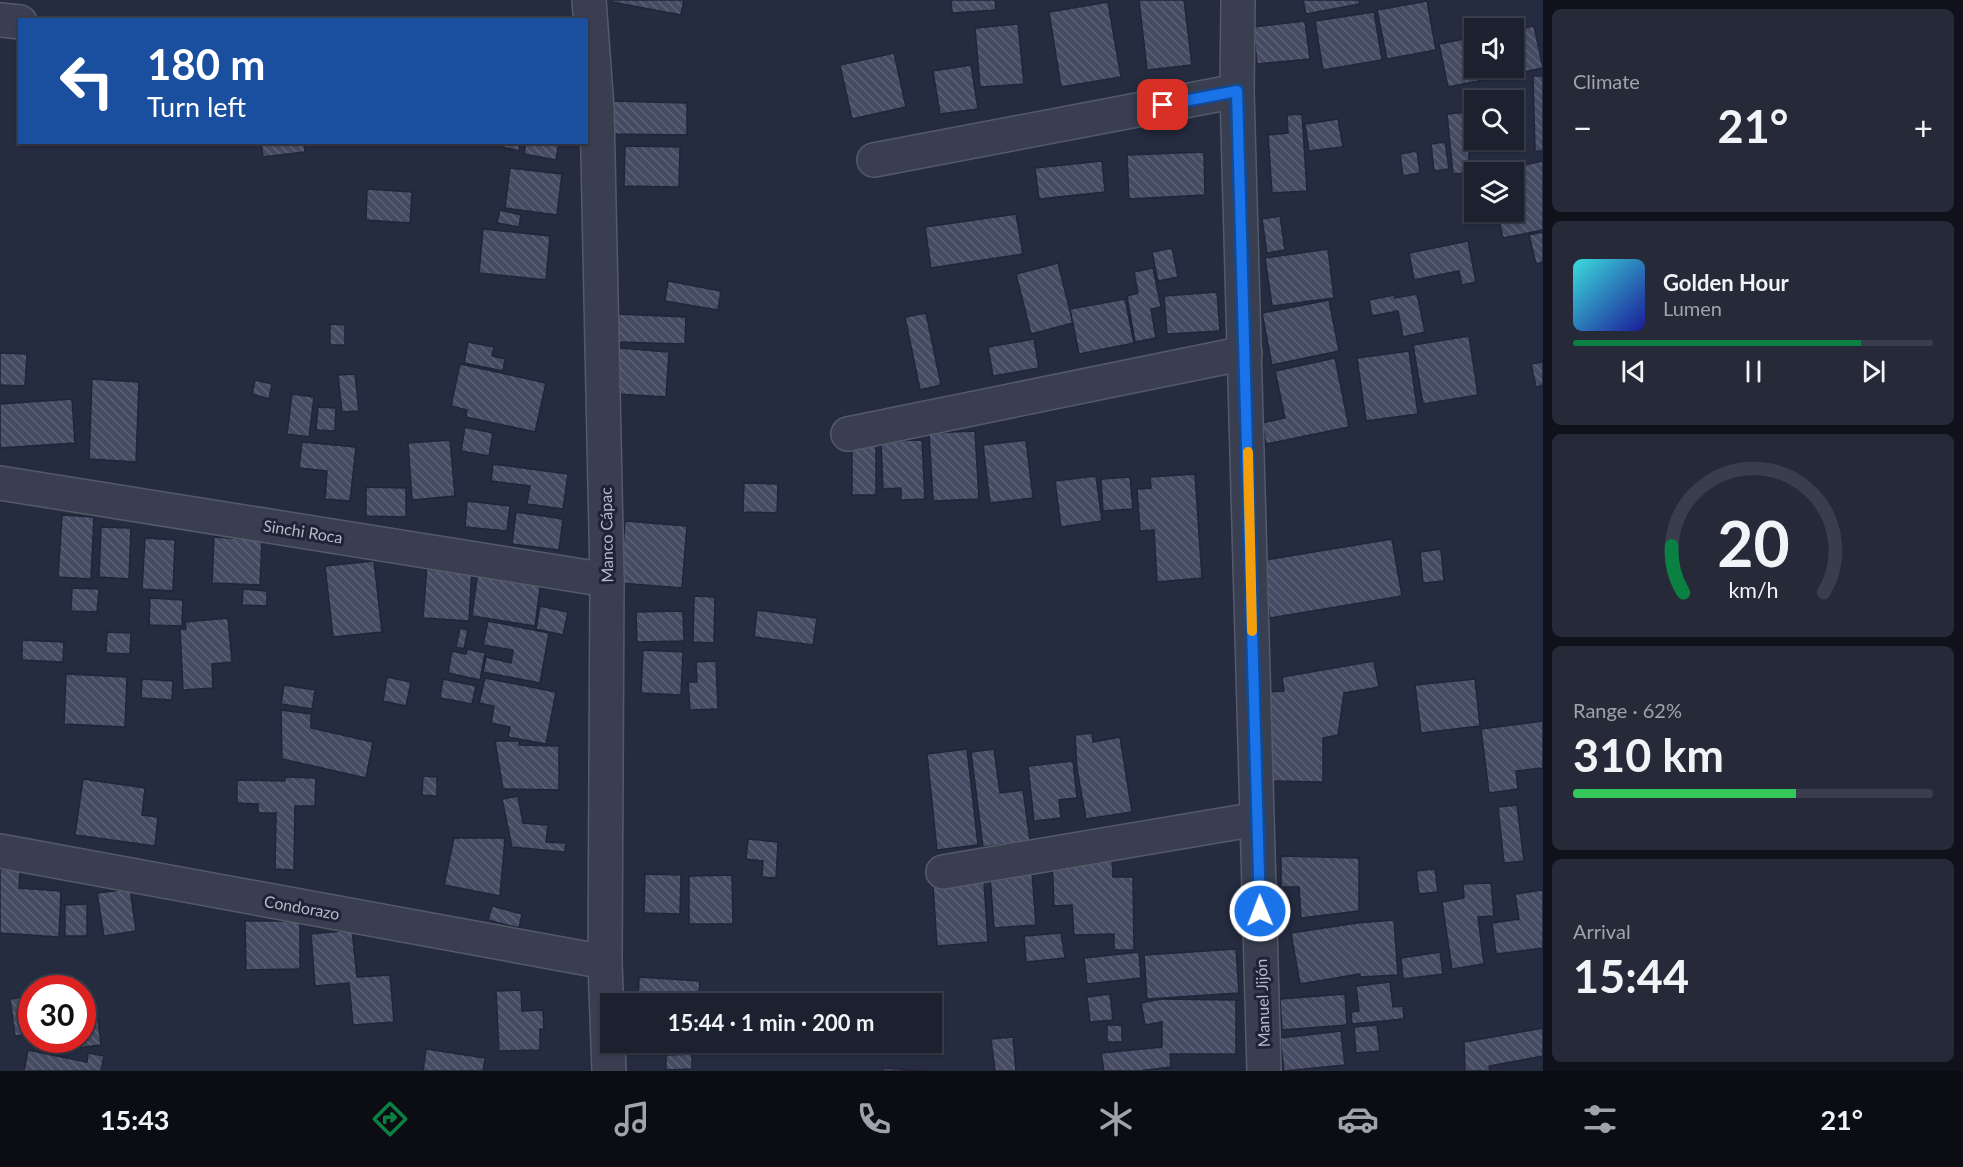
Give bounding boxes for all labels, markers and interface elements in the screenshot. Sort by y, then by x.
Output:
map controls [1464,18,1524,222]
button: sound [1464,18,1524,78]
text: 180 m [147,39,265,89]
icon: left [48,42,126,120]
text: Climate [1573,69,1640,93]
pin [1137,79,1188,130]
icon: arrive [1146,88,1179,121]
text: Turn left [147,90,246,123]
button: search [1464,90,1524,150]
text: 21° [1718,99,1788,153]
text: − [1573,107,1592,147]
text: + [1914,107,1933,147]
button: layers [1464,162,1524,222]
text: Golden Hour [1663,269,1789,296]
text: Lumen [1663,296,1722,320]
icon: previous [1617,355,1650,388]
icon: pause [1737,355,1770,388]
icon: next [1857,355,1890,388]
street label: Manco Cápac [596,487,616,583]
text: 20 [1717,505,1789,580]
street label: Sinchi Roca [262,515,344,547]
text: km/h [1728,577,1778,603]
text: Range · 62% [1573,698,1682,722]
text: 310 km [1573,728,1724,782]
position arrow [1228,879,1292,943]
street label: Condorazo [263,891,341,923]
text: Arrival [1573,919,1631,943]
text: 15:44 [1573,949,1689,1003]
street label: Manuel Jijón [1251,958,1273,1048]
speed limit sign: 30 [18,975,96,1053]
text: 15:44 · 1 min · 200 m [668,1009,874,1036]
icon: directions [369,1098,411,1140]
icon: music [611,1098,653,1140]
icon: phone [853,1098,895,1140]
icon: climate [1095,1098,1137,1140]
icon: car [1337,1098,1379,1140]
icon: filters [1579,1098,1621,1140]
text: 15:43 [100,1103,170,1136]
text: 21° [1820,1103,1863,1136]

